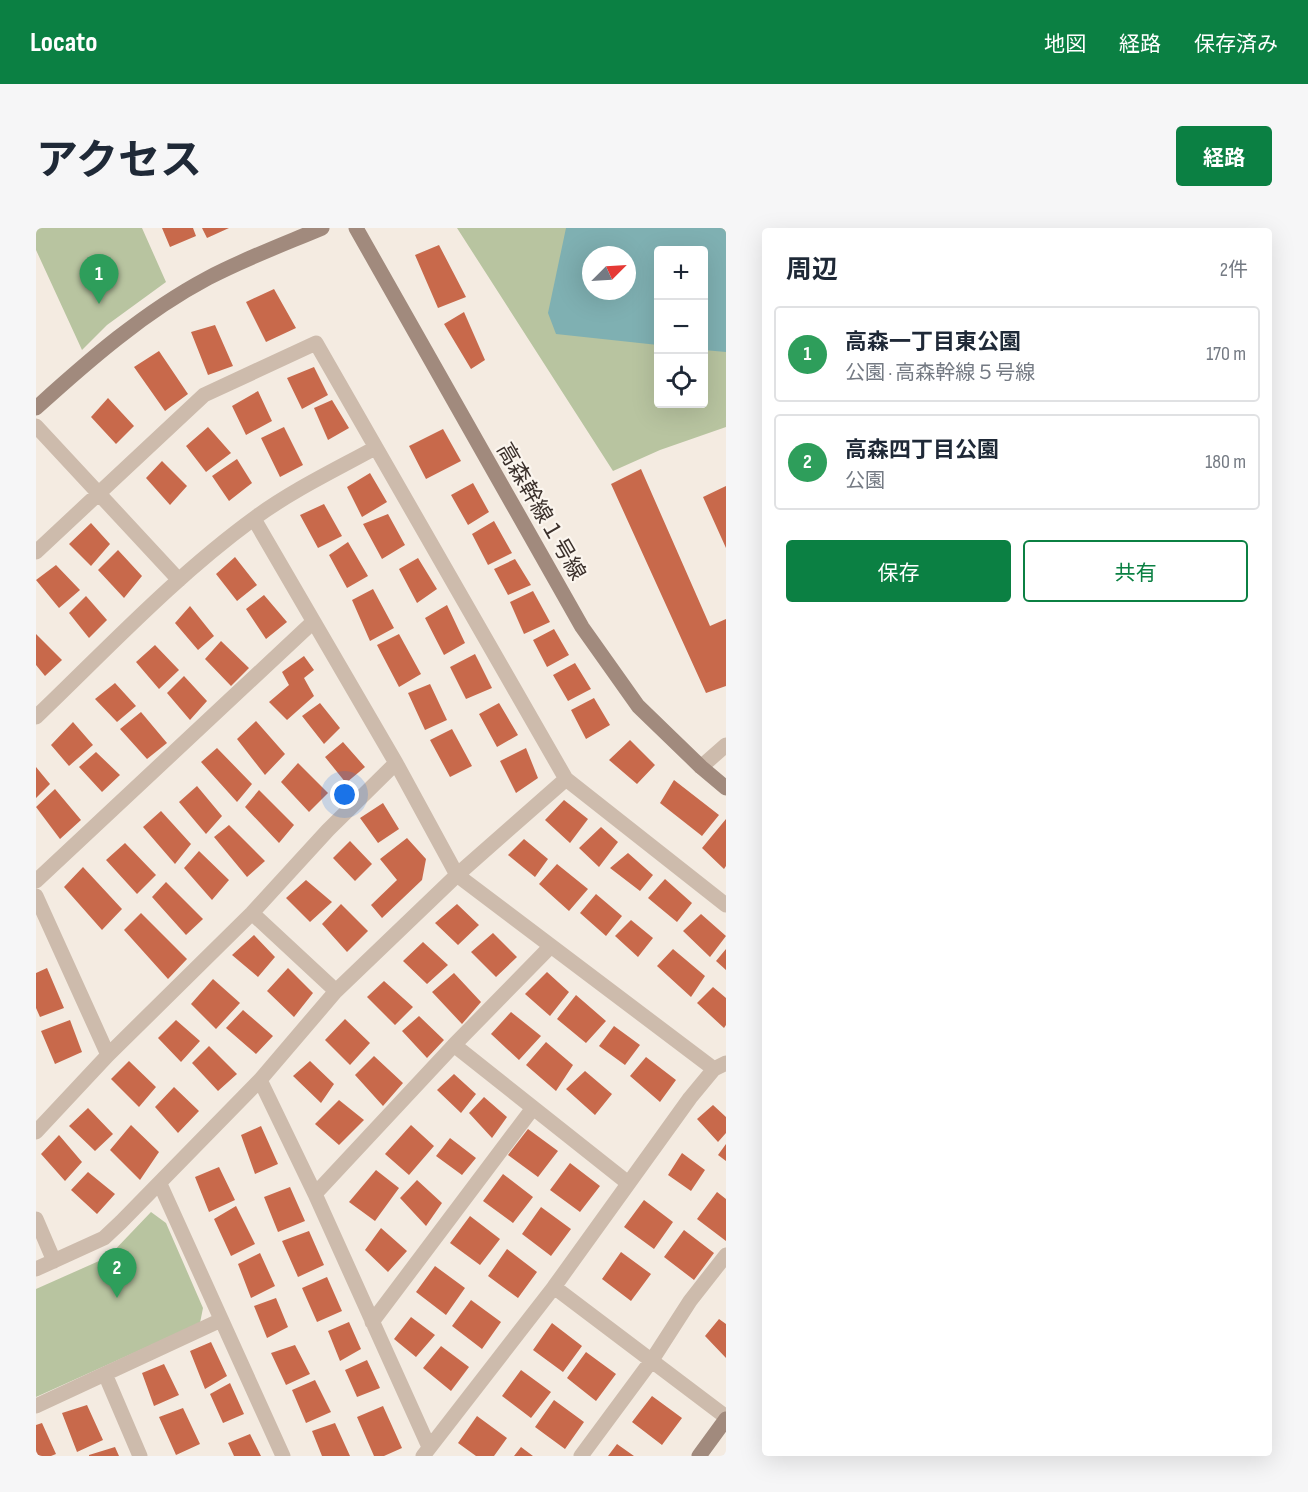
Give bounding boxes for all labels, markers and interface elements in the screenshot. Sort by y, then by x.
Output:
text: Locato [30,26,97,59]
text: 地図 [1044,32,1086,57]
text: 経路 [1119,32,1161,57]
text: 保存済み [1194,32,1278,57]
button: 経路 [1176,126,1272,186]
text: アクセス [36,136,202,187]
north arrow [582,246,636,300]
map controls [654,246,708,408]
button: + [654,246,708,300]
pin: 1 [80,254,118,304]
text: 周辺 [786,255,838,286]
text: 2件 [1220,258,1248,282]
button: − [654,300,708,354]
text: 高森一丁目東公園 [845,329,1021,356]
text: 1 [804,342,811,366]
text: 170 m [1206,342,1246,366]
button: locate [654,354,708,408]
text: 公園 · 高森幹線５号線 [845,361,1035,385]
text: 高森四丁目公園 [845,437,999,464]
street label: 高森幹線１号線 [491,438,591,585]
text: 2 [803,450,812,474]
text: 180 m [1205,450,1246,474]
text: 公園 [845,469,885,493]
button: 保存 [786,540,1011,602]
button: 共有 [1023,540,1248,602]
your location [330,780,359,809]
pin: 2 [98,1248,136,1298]

